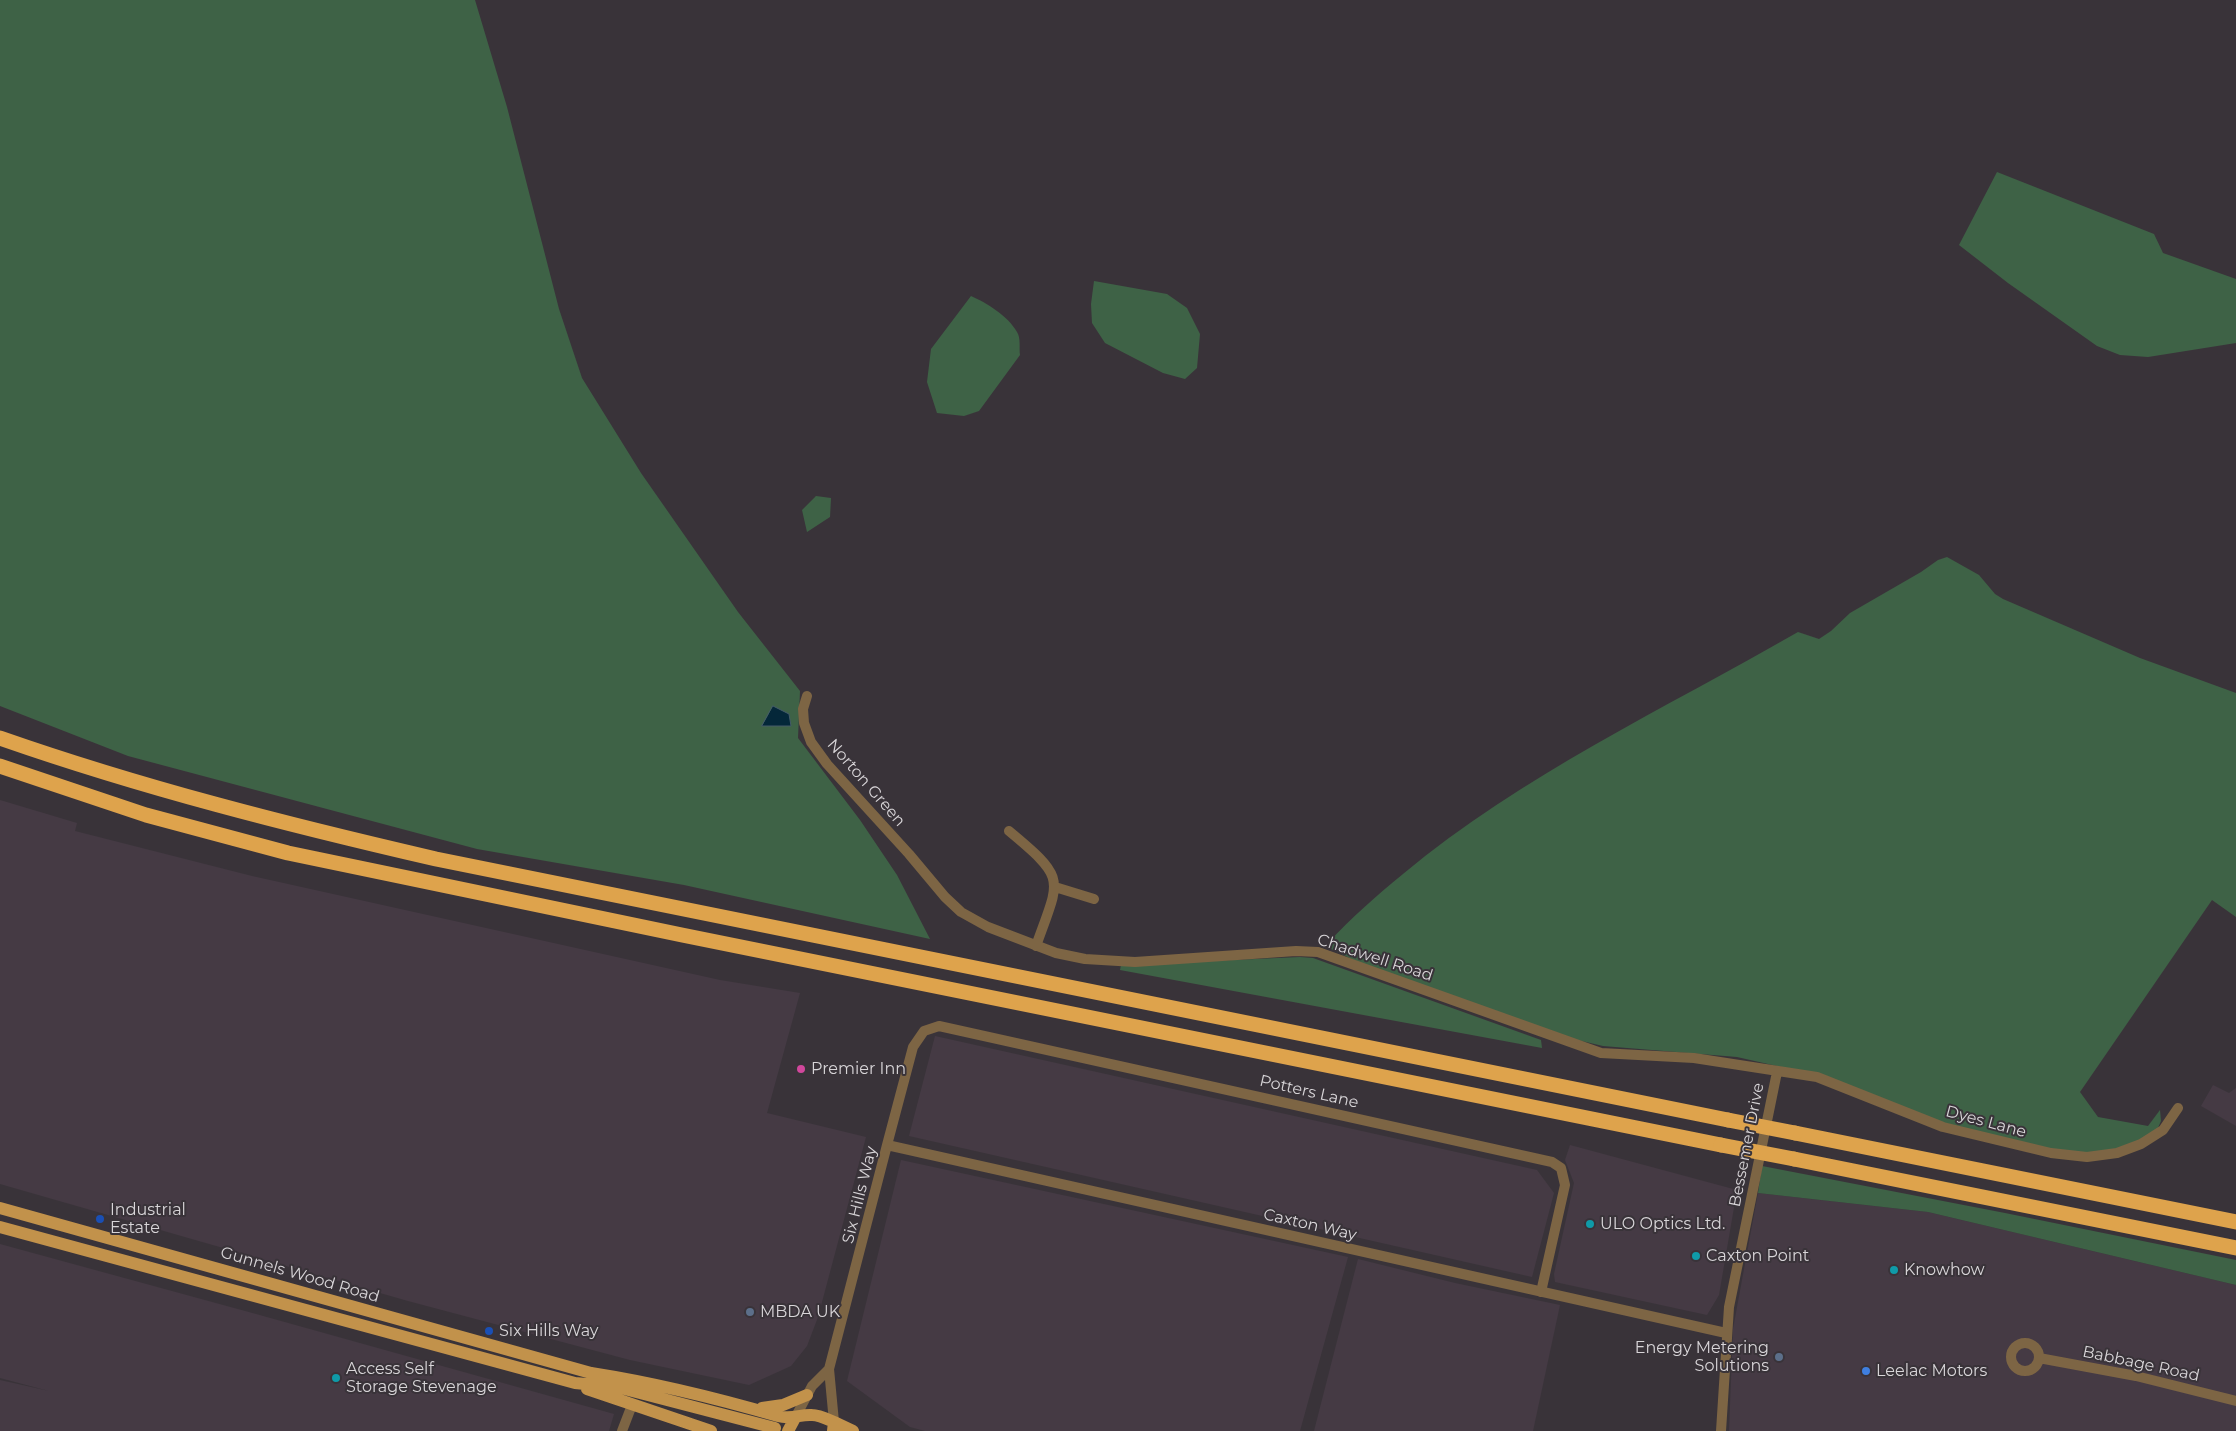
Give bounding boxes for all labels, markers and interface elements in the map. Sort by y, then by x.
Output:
street label: Norton Green [823,735,909,831]
street label: Chadwell Road [1315,930,1435,986]
place label: Premier Inn [811,1059,906,1079]
marker: Premier Inn [795,1063,807,1075]
street label: Potters Lane [1258,1071,1360,1113]
street label: Bessemer Drive [1726,1081,1768,1209]
street label: Dyes Lane [1944,1102,2028,1142]
street label: Six Hills Way [839,1144,881,1246]
place label: Industrial Estate [110,1200,186,1238]
street label: Caxton Way [1261,1205,1359,1245]
marker: Industrial Estate [94,1213,106,1225]
place label: ULO Optics Ltd. [1600,1214,1725,1234]
marker: ULO Optics Ltd. [1584,1218,1596,1230]
street label: Gunnels Wood Road [218,1243,382,1307]
place label: Caxton Point [1706,1246,1809,1266]
marker: Caxton Point [1690,1250,1702,1262]
place label: Knowhow [1904,1260,1985,1280]
marker: Knowhow [1888,1264,1900,1276]
place label: MBDA UK [760,1302,840,1322]
marker: MBDA UK [744,1306,756,1318]
place label: Six Hills Way [499,1321,598,1341]
marker: Six Hills Way [483,1325,495,1337]
place label: Energy Metering Solutions [1635,1338,1769,1376]
street label: Babbage Road [2081,1342,2201,1386]
marker: Energy Metering Solutions [1773,1351,1785,1363]
place label: Access Self Storage Stevenage [346,1359,497,1397]
place label: Leelac Motors [1876,1361,1987,1381]
marker: Leelac Motors [1860,1365,1872,1377]
marker: Access Self Storage Stevenage [330,1372,342,1384]

